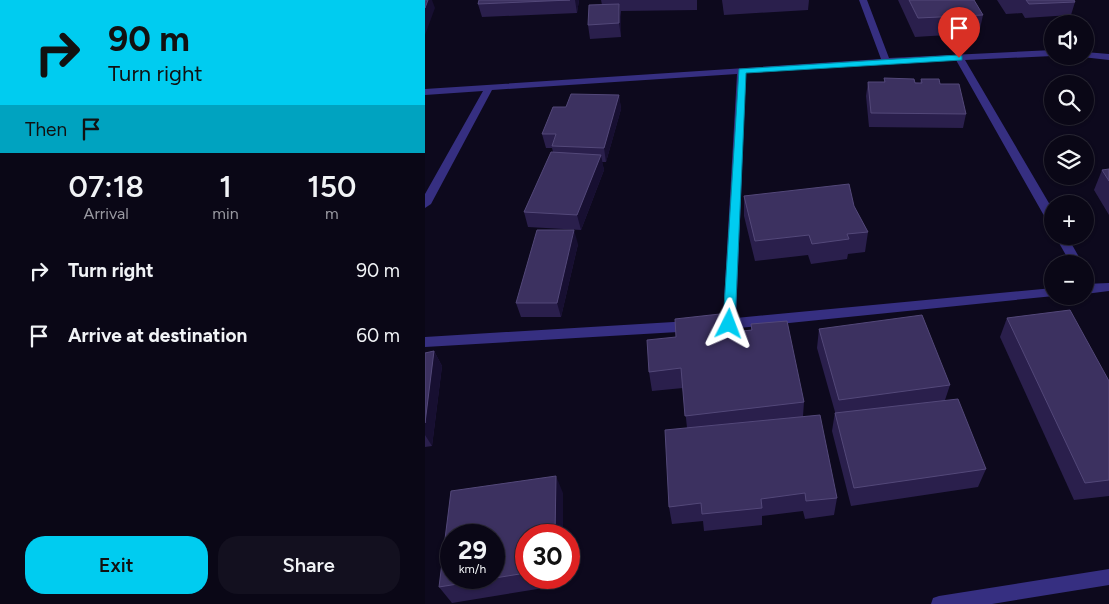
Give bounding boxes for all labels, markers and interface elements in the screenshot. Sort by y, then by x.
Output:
pin [938,7,980,58]
icon: arrive [945,14,973,42]
map controls [1044,15,1094,305]
button: sound [1044,15,1094,65]
text: 90 m [108,18,190,60]
icon: right [25,20,90,85]
text: Turn right [108,60,203,87]
button: search [1044,75,1094,125]
icon: arrive [77,115,105,143]
text: Then [25,118,67,141]
button: layers [1044,135,1094,185]
text: 07:18 [69,168,144,205]
text: 1 [219,168,232,205]
text: 150 [307,168,356,205]
button: + [1044,195,1094,245]
text: Arrival [84,204,129,223]
text: min [212,204,239,223]
text: m [325,204,339,223]
button: − [1044,255,1094,305]
icon: right [25,257,53,285]
text: Turn right [68,259,154,282]
text: 90 m [356,259,400,282]
position arrow [702,297,754,349]
icon: arrive [25,322,53,350]
text: Arrive at destination [68,324,247,347]
text: 60 m [356,324,400,347]
speed limit sign: 30 [515,524,580,589]
text: 29 [458,535,487,565]
button: Exit [25,536,208,594]
button: Share [218,536,400,594]
text: km/h [459,562,486,576]

